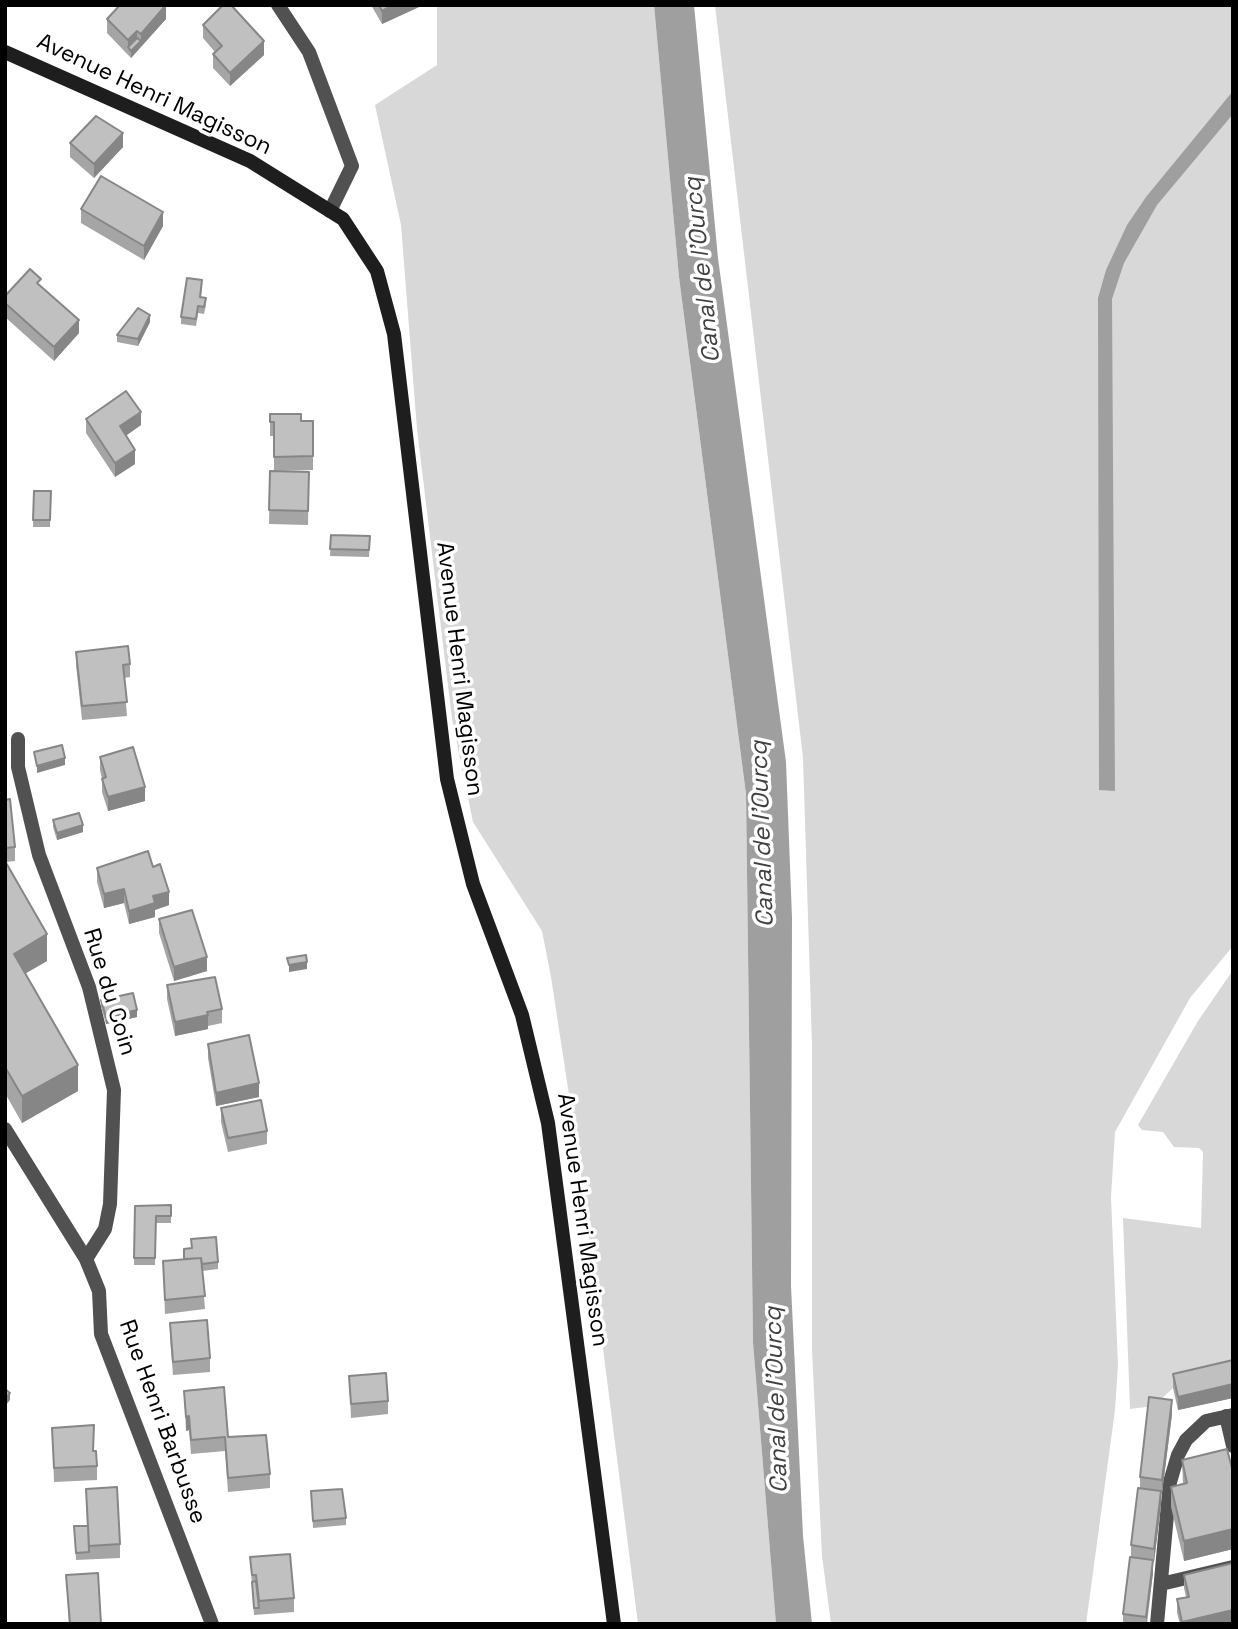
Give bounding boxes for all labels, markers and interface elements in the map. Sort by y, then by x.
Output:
street label: Avenue Henri Magisson [32,28,276,162]
water label: Canal de l'Ourcq [679,176,727,364]
street label: Avenue Henri Magisson [430,540,488,798]
water label: Canal de l'Ourcq [745,740,781,928]
street label: Rue du Coin [77,925,141,1059]
street label: Avenue Henri Magisson [551,1091,613,1349]
water label: Canal de l'Ourcq [759,1306,795,1494]
street label: Rue Henri Barbusse [112,1316,212,1528]

